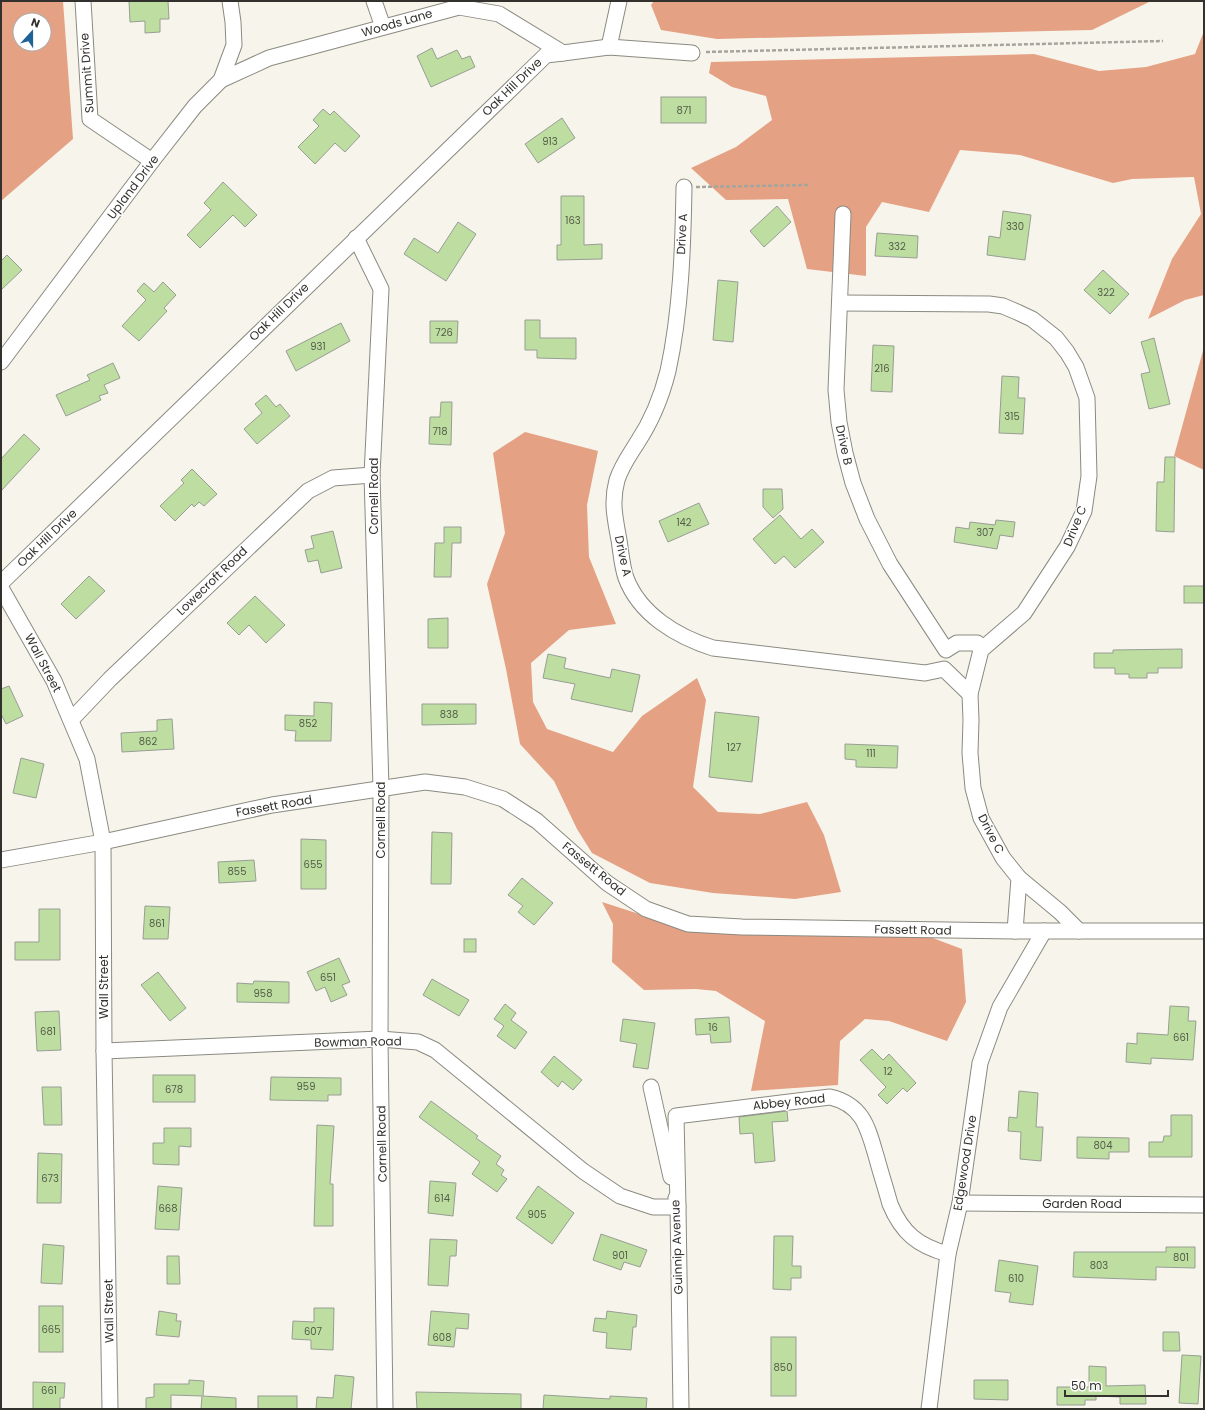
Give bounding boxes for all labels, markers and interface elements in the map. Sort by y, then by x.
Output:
street label: Woods Lane [359,4,434,41]
north arrow [12,12,52,52]
text: N [29,14,42,32]
street label: Summit Drive [75,33,98,114]
street label: Oak Hill Drive [478,54,545,120]
house number: 871 [677,103,691,118]
house number: 913 [542,134,558,149]
street label: Upland Drive [103,151,162,222]
house number: 163 [565,213,581,228]
street label: Drive A [672,213,691,255]
house number: 330 [1006,219,1024,234]
house number: 332 [888,239,906,254]
street label: Oak Hill Drive [245,279,312,345]
house number: 322 [1097,285,1115,300]
house number: 726 [435,325,453,340]
house number: 931 [310,339,326,354]
house number: 216 [874,361,890,376]
house number: 315 [1004,409,1020,424]
street label: Drive B [832,423,857,467]
house number: 718 [433,424,447,439]
street label: Cornell Road [365,458,382,534]
street label: Drive C [1059,503,1090,549]
street label: Oak Hill Drive [13,505,80,571]
house number: 142 [676,515,692,530]
house number: 307 [976,525,994,540]
street label: Drive A [611,534,636,578]
street label: Lowecroft Road [173,542,251,619]
street label: Wall Street [21,630,66,695]
house number: 838 [440,707,458,722]
house number: 852 [299,716,317,731]
house number: 862 [139,734,157,749]
house number: 127 [727,740,742,755]
house number: 111 [866,746,876,761]
street label: Cornell Road [372,782,389,858]
street label: Fassett Road [234,790,313,821]
street label: Drive C [974,811,1009,857]
street label: Fassett Road [559,838,630,900]
house number: 655 [304,857,322,872]
house number: 855 [228,864,246,879]
house number: 861 [149,916,165,931]
street label: Fassett Road [874,920,952,939]
street label: Wall Street [95,955,112,1019]
house number: 651 [320,970,336,985]
house number: 958 [254,986,272,1001]
house number: 16 [708,1020,718,1035]
house number: 681 [40,1024,56,1039]
house number: 661 [1173,1030,1189,1045]
street label: Bowman Road [314,1032,402,1051]
house number: 12 [884,1064,893,1079]
house number: 959 [297,1079,315,1094]
house number: 678 [165,1082,183,1097]
street label: Abbey Road [752,1089,826,1114]
street label: Cornell Road [372,1105,391,1183]
street label: Edgewood Drive [949,1114,980,1212]
house number: 804 [1094,1138,1112,1153]
house number: 673 [41,1171,59,1186]
house number: 614 [434,1191,450,1206]
street label: Garden Road [1042,1195,1122,1212]
street label: Guinnip Avenue [666,1199,687,1295]
house number: 668 [158,1201,178,1216]
house number: 905 [528,1207,546,1222]
house number: 901 [612,1248,628,1263]
house number: 801 [1173,1250,1189,1265]
house number: 803 [1090,1258,1108,1273]
house number: 610 [1008,1271,1024,1286]
street label: Wall Street [99,1279,118,1343]
house number: 665 [42,1322,60,1337]
house number: 607 [304,1324,323,1339]
house number: 608 [433,1330,451,1345]
house number: 850 [774,1360,792,1375]
scale bar [1065,1372,1168,1398]
text: 50 m [1071,1377,1102,1394]
house number: 661 [41,1383,57,1398]

